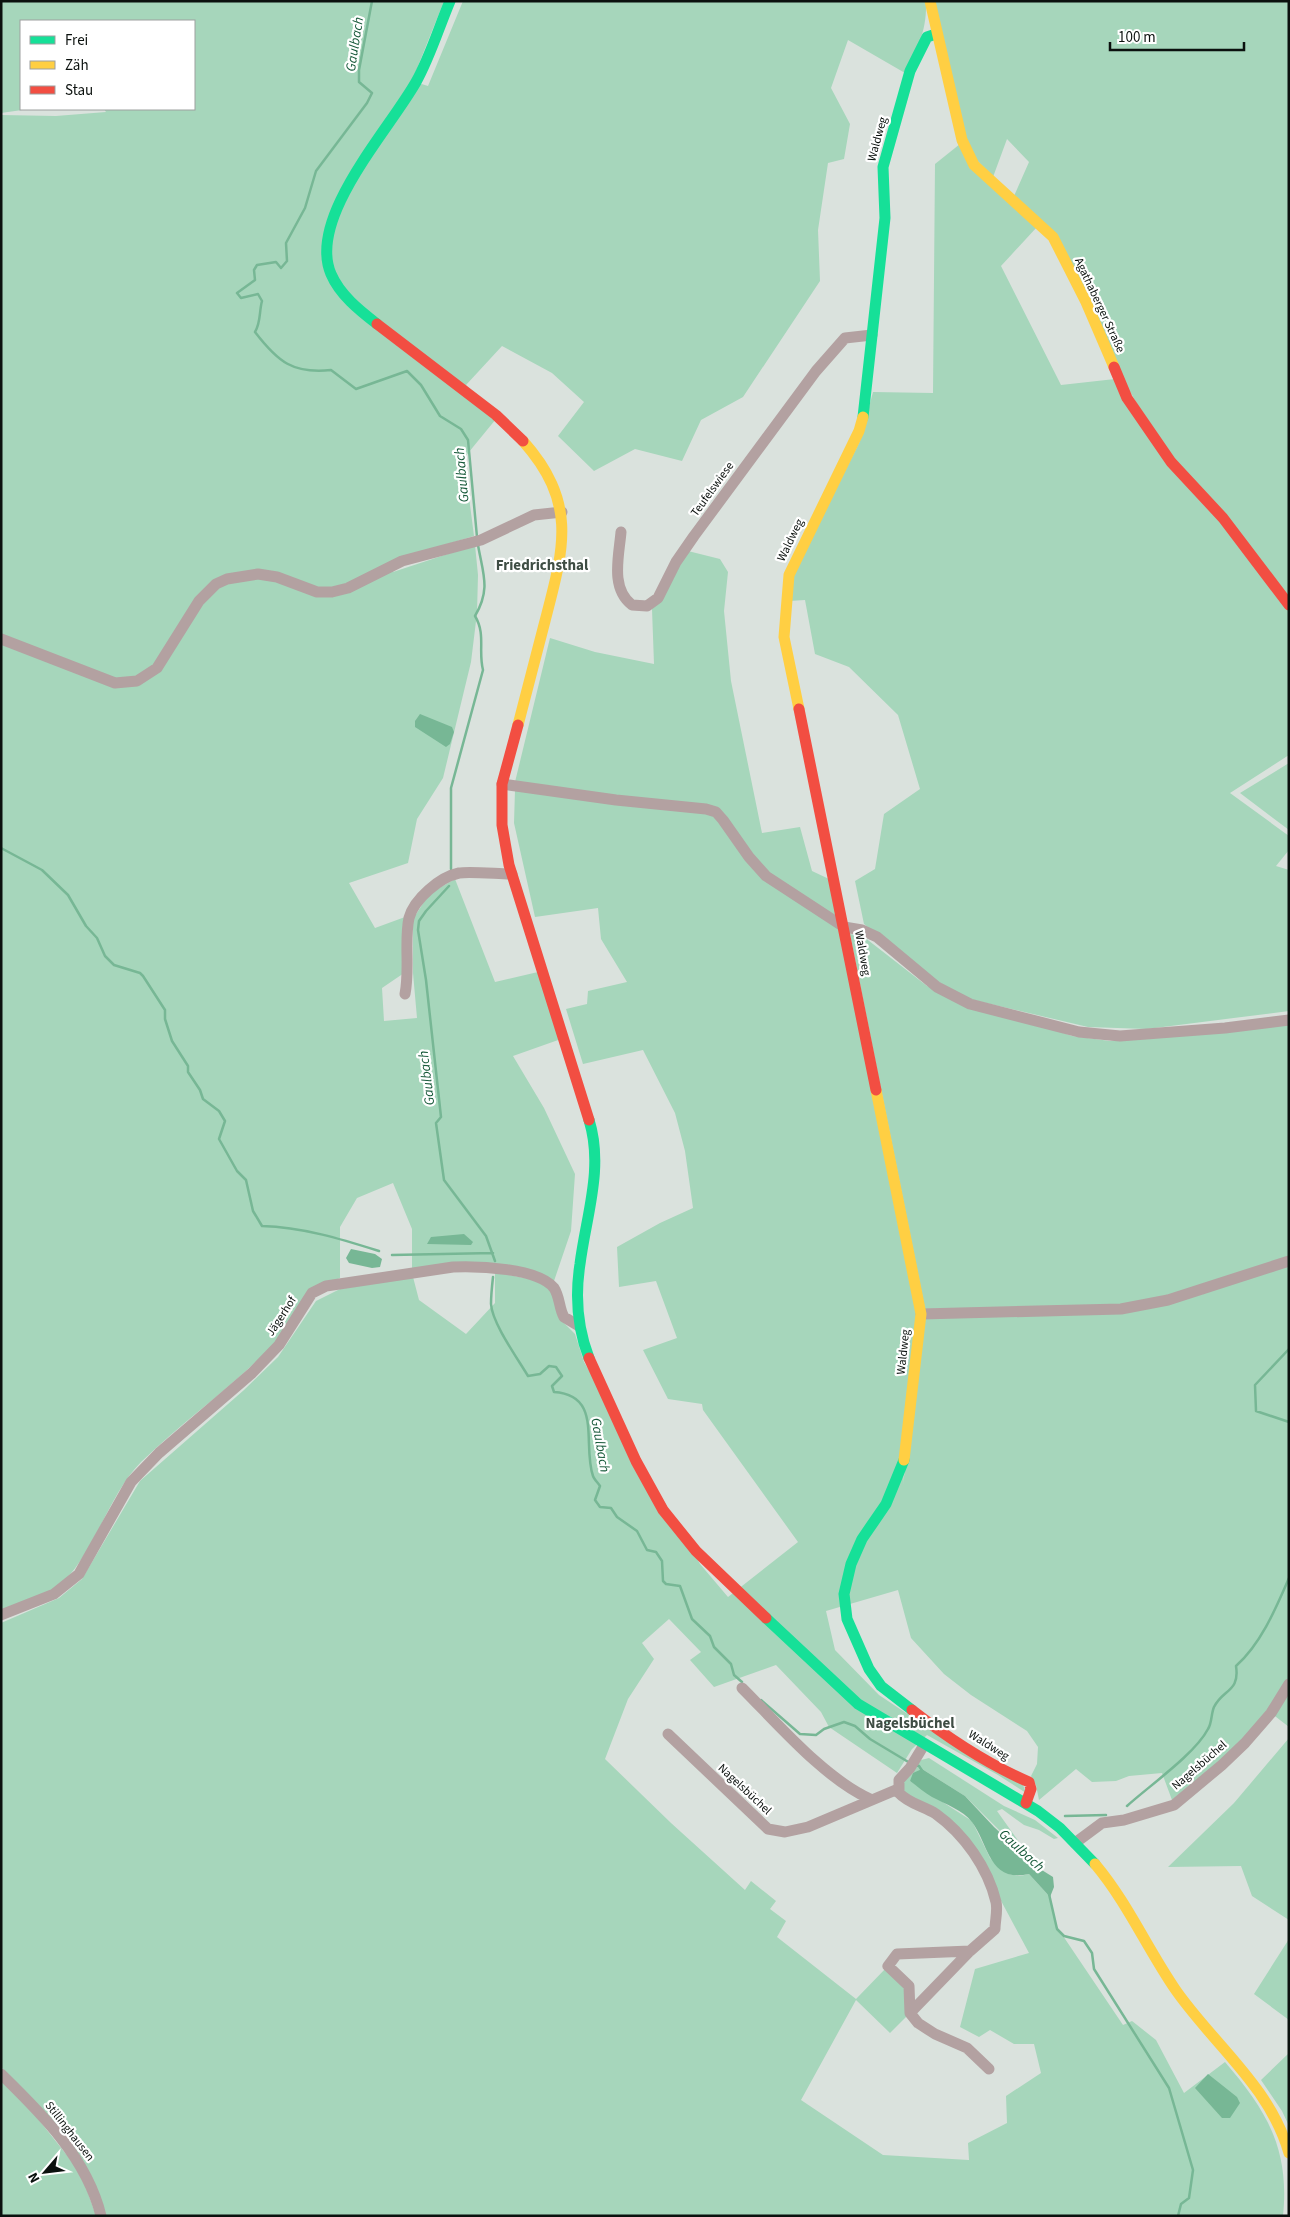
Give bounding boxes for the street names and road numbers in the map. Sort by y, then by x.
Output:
street label: Waldweg [863,115,892,163]
street label: Agathaberger Straße [1070,255,1129,355]
street label: Teufelswiese [687,458,738,520]
street label: Waldweg [773,516,808,564]
street label: Waldweg [850,929,875,977]
street label: Jägerhof [262,1293,301,1339]
street label: Waldweg [893,1329,914,1376]
street label: Waldweg [965,1726,1013,1765]
street label: Nagelsbüchel [1168,1737,1231,1794]
street label: Nagelsbüchel [714,1760,775,1819]
street label: Stillinghausen [41,2098,98,2165]

